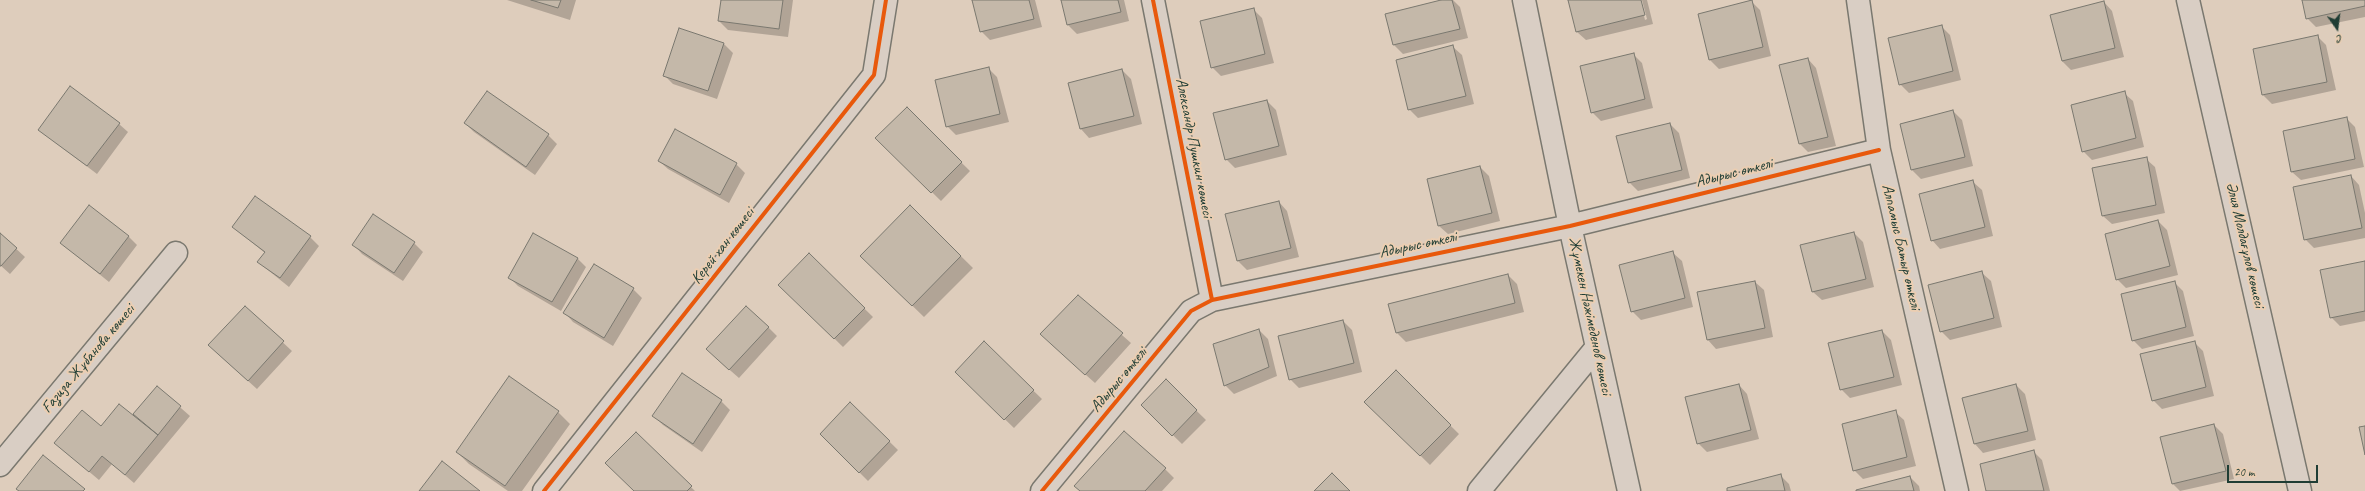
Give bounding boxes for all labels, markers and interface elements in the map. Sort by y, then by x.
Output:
north arrow [2317,8,2357,48]
text: С [2336,32,2344,47]
street label: Александр Пушкин көшесі [1171,77,1217,219]
street label: Адырыс өткелі [1694,154,1774,192]
street label: Әлия Молдағұлов көшесі [2221,180,2269,310]
street label: Алпамыс Батыр өткелі [1877,182,1925,312]
street label: Керей хан көшесі [687,204,759,288]
street label: Адырыс өткелі [1378,227,1458,263]
street label: Жұмекен Нәжімеденов көшесі [1564,235,1616,397]
street label: Ғазиза Жұбанова көшесі [37,301,139,417]
street label: Адырыс өткелі [1086,344,1152,416]
scale bar [2229,457,2320,483]
text: 20 m [2234,464,2254,480]

